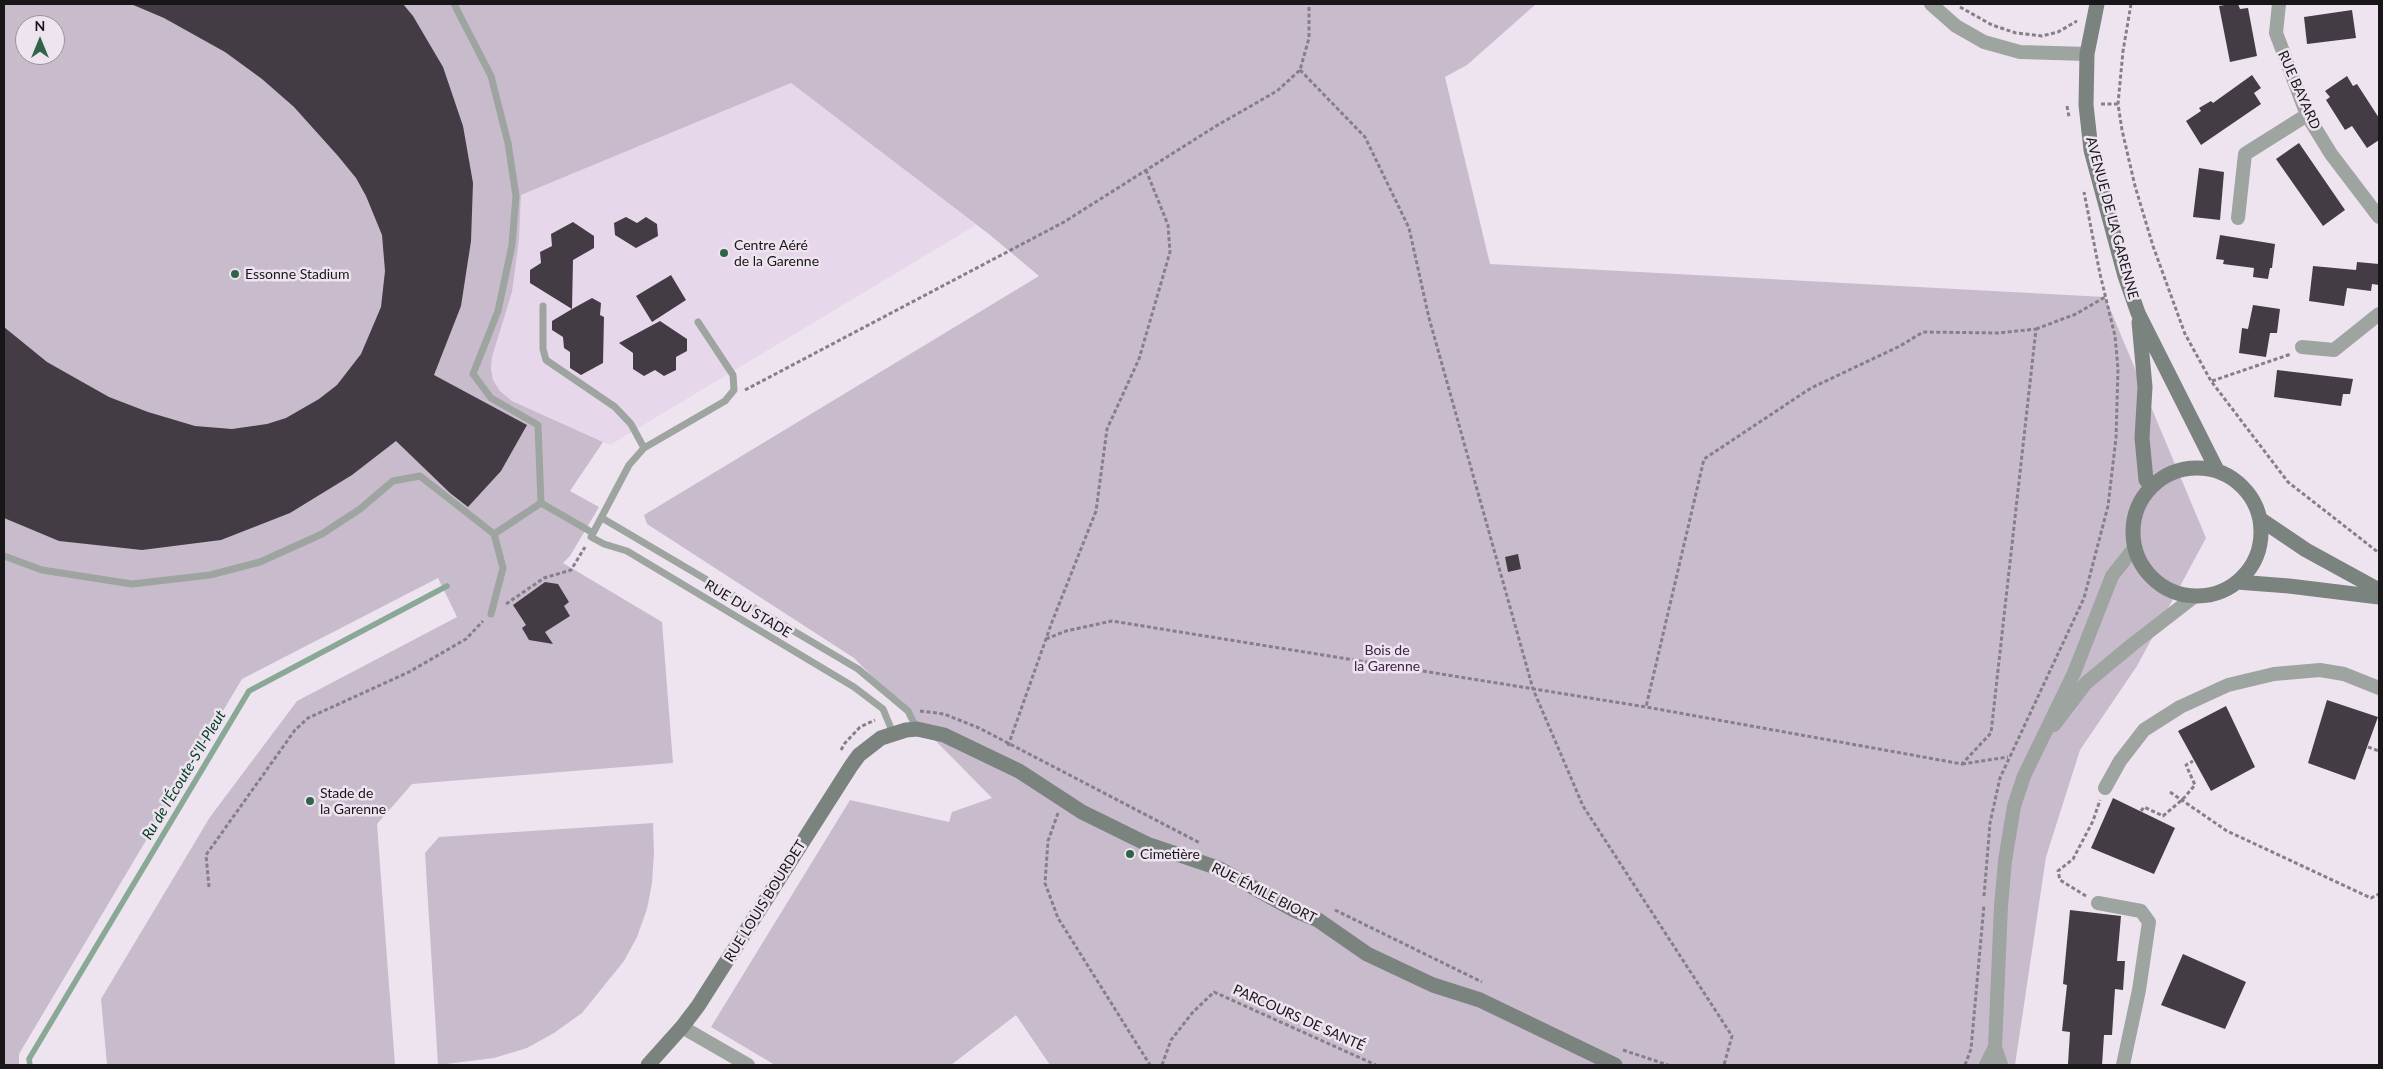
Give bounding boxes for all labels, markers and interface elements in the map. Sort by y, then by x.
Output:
north arrow [15,15,65,65]
text: N [35,17,45,34]
street label: RUE BAYARD [2274,48,2324,132]
street label: AVENUE DE LA GARENNE [2082,135,2142,301]
place label: Centre Aéré de la Garenne [734,237,819,270]
marker: Centre Aéré de la Garenne [718,247,730,259]
place label: Essonne Stadium [245,266,349,282]
marker: Essonne Stadium [229,268,241,280]
street label: RUE DU STADE [702,576,794,642]
park label: Bois de la Garenne [1354,642,1420,674]
water label: Ru de l'Écoute-S'Il-Pleut [138,707,230,843]
place label: Stade de la Garenne [320,785,386,818]
marker: Stade de la Garenne [304,795,316,807]
street label: RUE LOUIS BOURDET [721,837,809,965]
place label: Cimetière [1140,846,1200,862]
marker: Cimetière [1124,848,1136,860]
street label: RUE ÉMILE BIORT [1209,859,1319,927]
street label: PARCOURS DE SANTÉ [1230,981,1368,1055]

